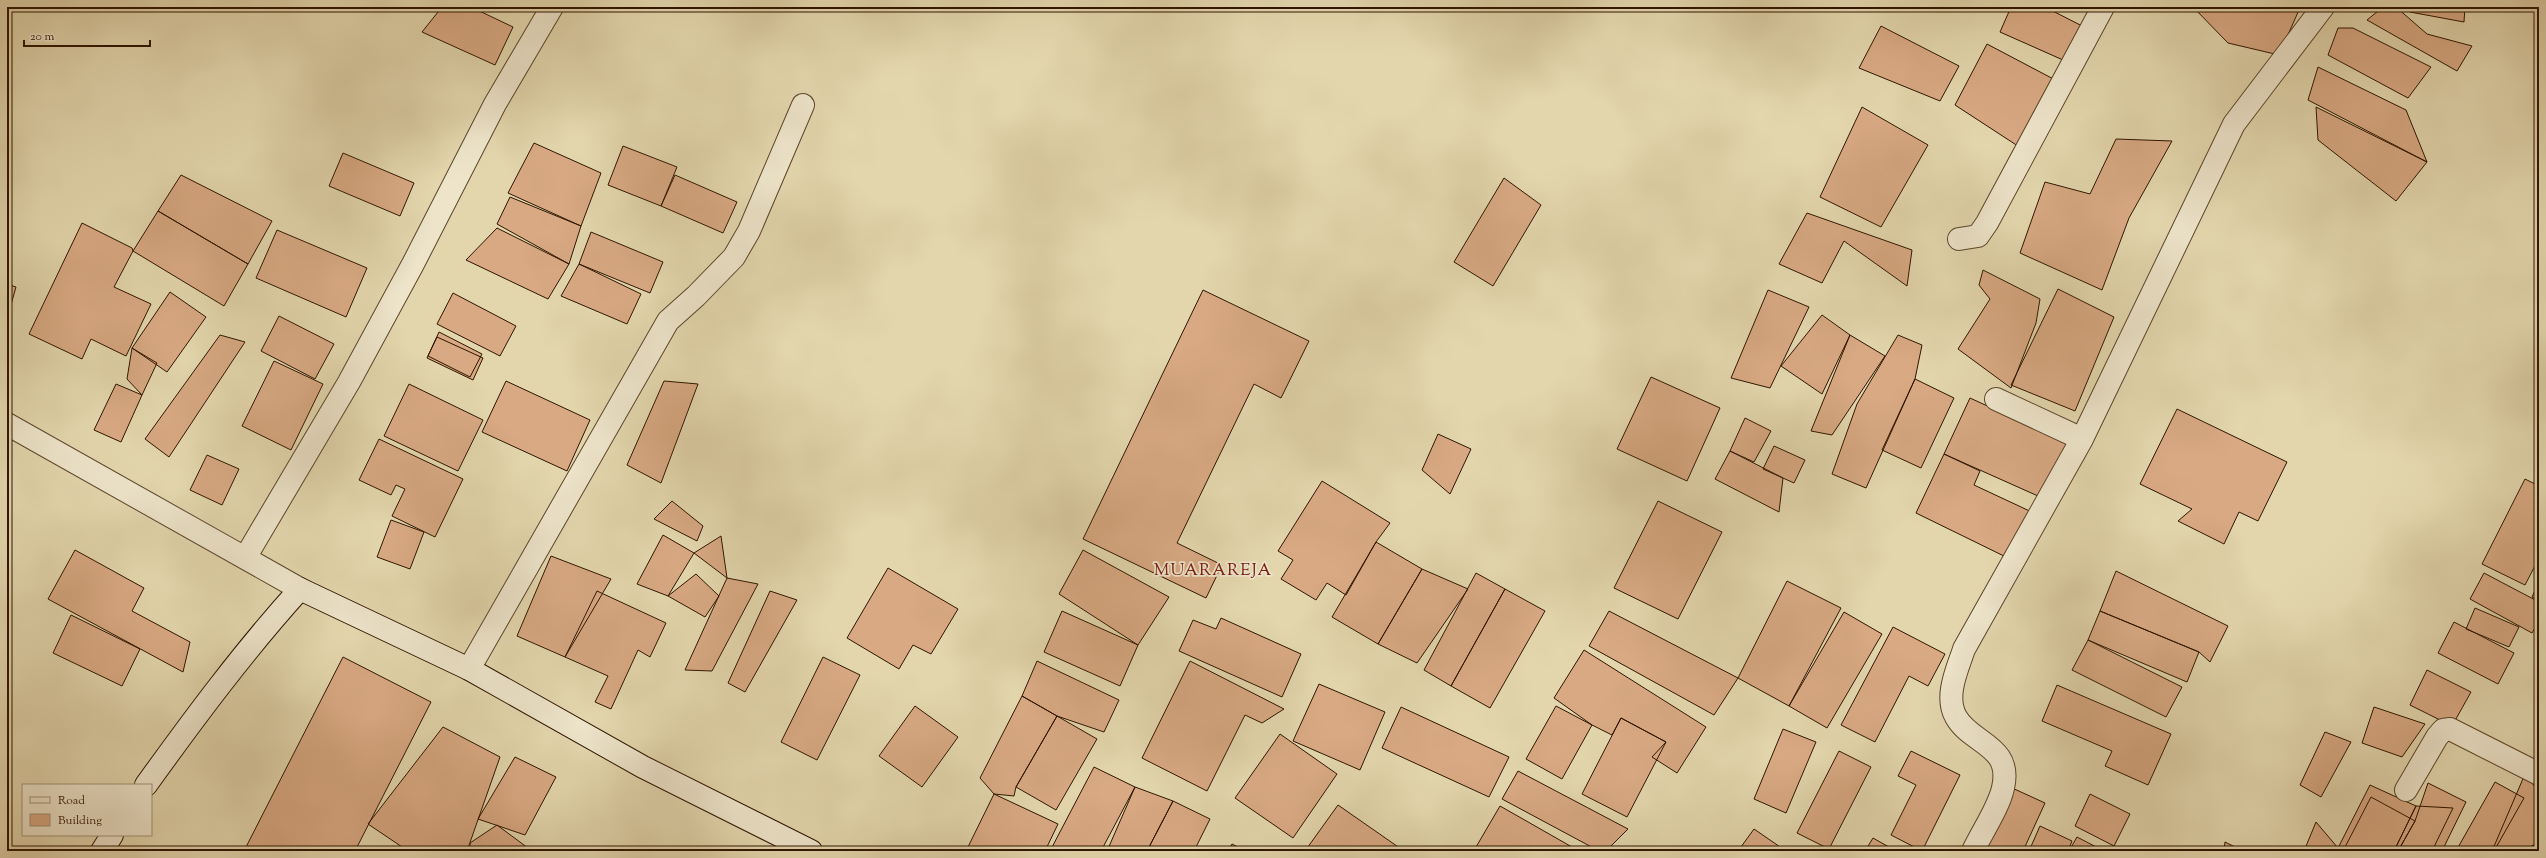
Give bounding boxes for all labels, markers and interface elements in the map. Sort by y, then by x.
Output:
scale bar [24,22,150,48]
text: 20 m [30,28,55,46]
district label: MUARAREJA [1154,559,1272,583]
legend [22,784,152,836]
text: Road [58,792,85,810]
text: Building [58,812,102,830]

